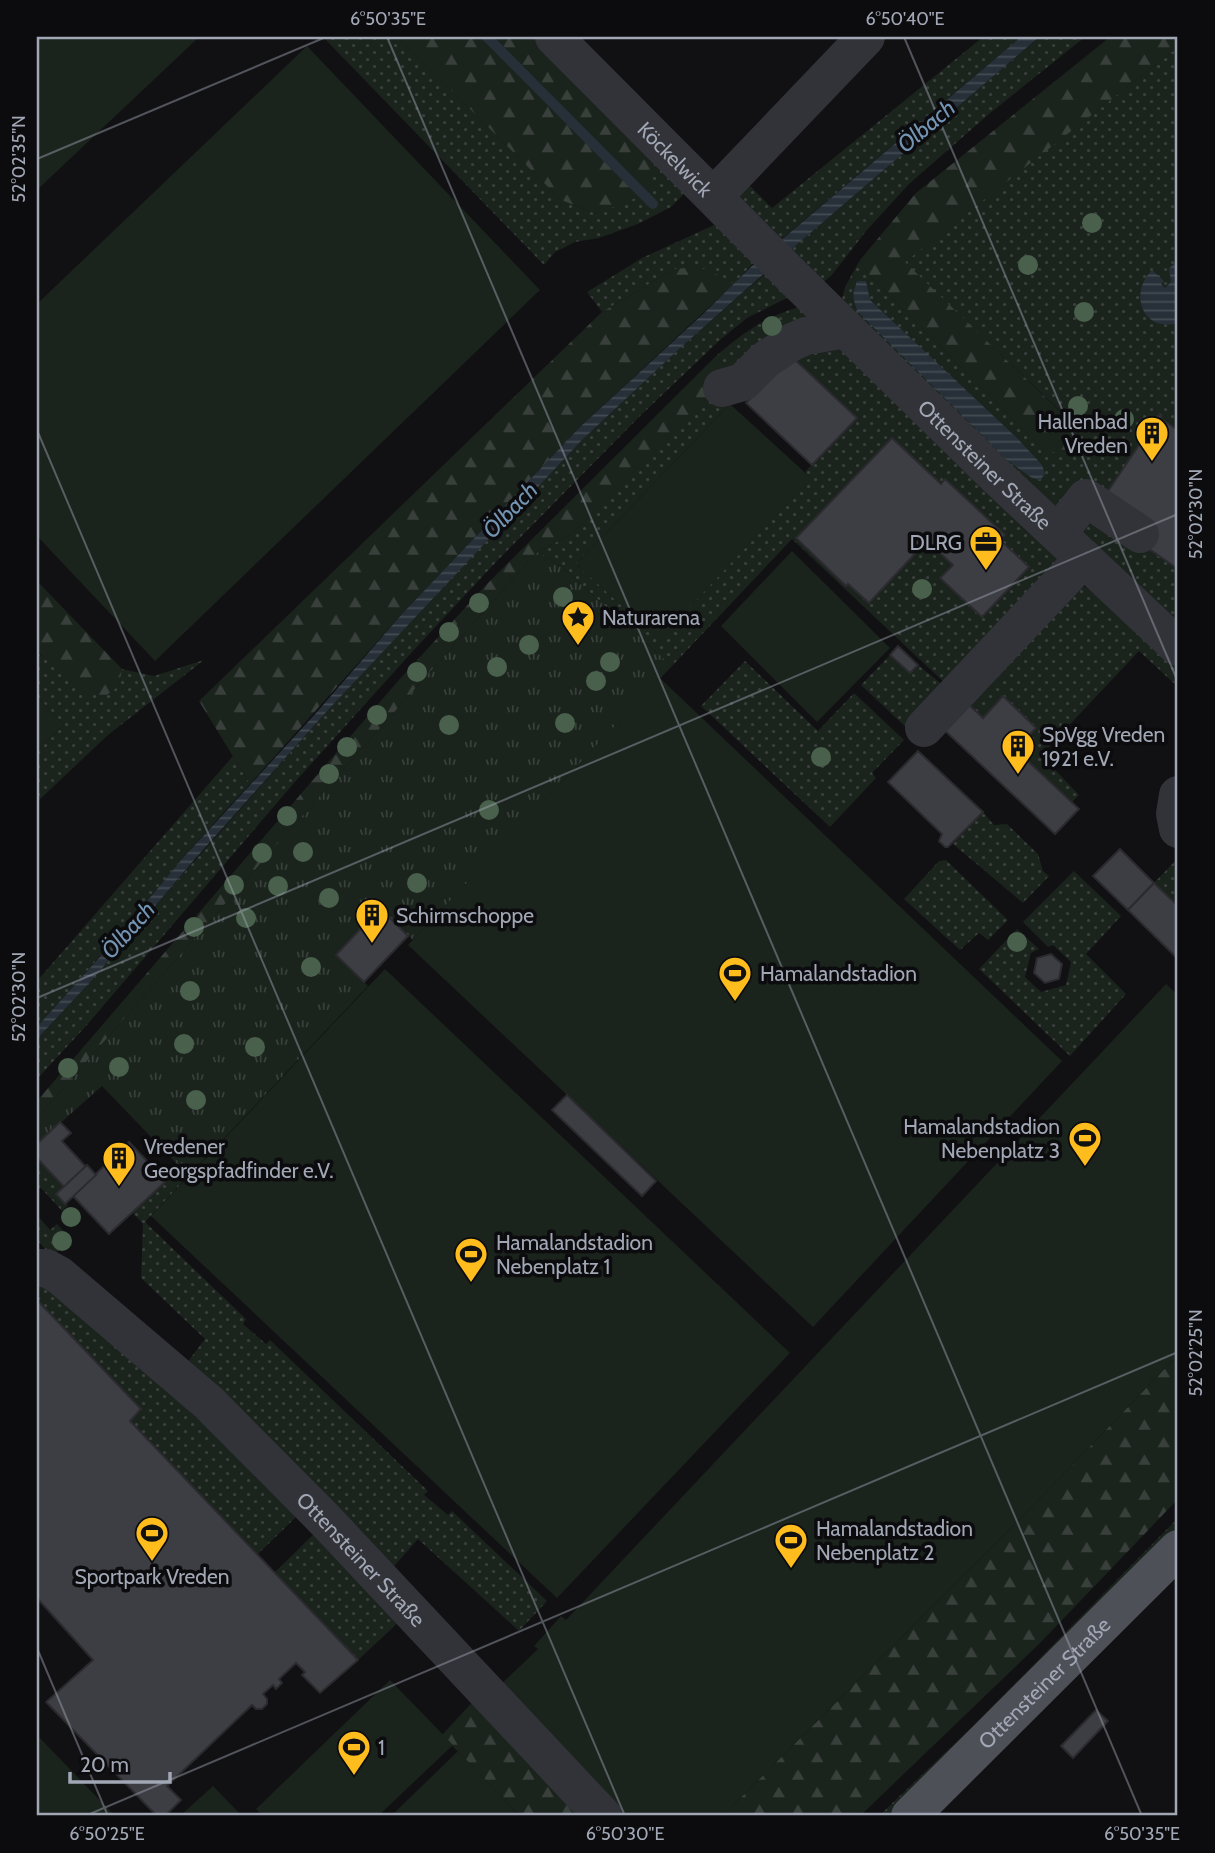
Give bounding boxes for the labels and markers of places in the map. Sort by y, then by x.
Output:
place label: Hallenbad Vreden [1038,409,1128,458]
building icon: Hallenbad Vreden [1133,414,1171,463]
office icon: DLRG [967,523,1005,572]
place label: DLRG [909,530,962,555]
place icon: Naturarena [559,598,597,647]
place label: Naturarena [602,605,700,630]
place label: SpVgg Vreden 1921 e.V. [1042,722,1165,771]
building icon: SpVgg Vreden 1921 e.V. [999,727,1037,776]
building icon: Schirmschoppe [353,896,391,945]
place label: Schirmschoppe [396,903,534,928]
sports icon: Hamalandstadion [716,954,754,1003]
place label: Hamalandstadion [760,961,917,986]
place label: Hamalandstadion Nebenplatz 3 [903,1114,1060,1163]
sports icon: Hamalandstadion Nebenplatz 3 [1066,1119,1104,1168]
place label: Vredener Georgspfadfinder e.V. [144,1134,334,1183]
building icon: Vredener Georgspfadfinder e.V. [100,1139,138,1188]
place label: Hamalandstadion Nebenplatz 1 [496,1230,653,1279]
sports icon: Hamalandstadion Nebenplatz 1 [452,1235,490,1284]
sports icon: Sportpark Vreden [133,1514,171,1563]
place label: Hamalandstadion Nebenplatz 2 [816,1516,973,1565]
sports icon: Hamalandstadion Nebenplatz 2 [772,1521,810,1570]
place label: Sportpark Vreden [75,1564,229,1589]
sports icon: 1 [335,1728,373,1777]
place label: 1 [378,1735,385,1760]

